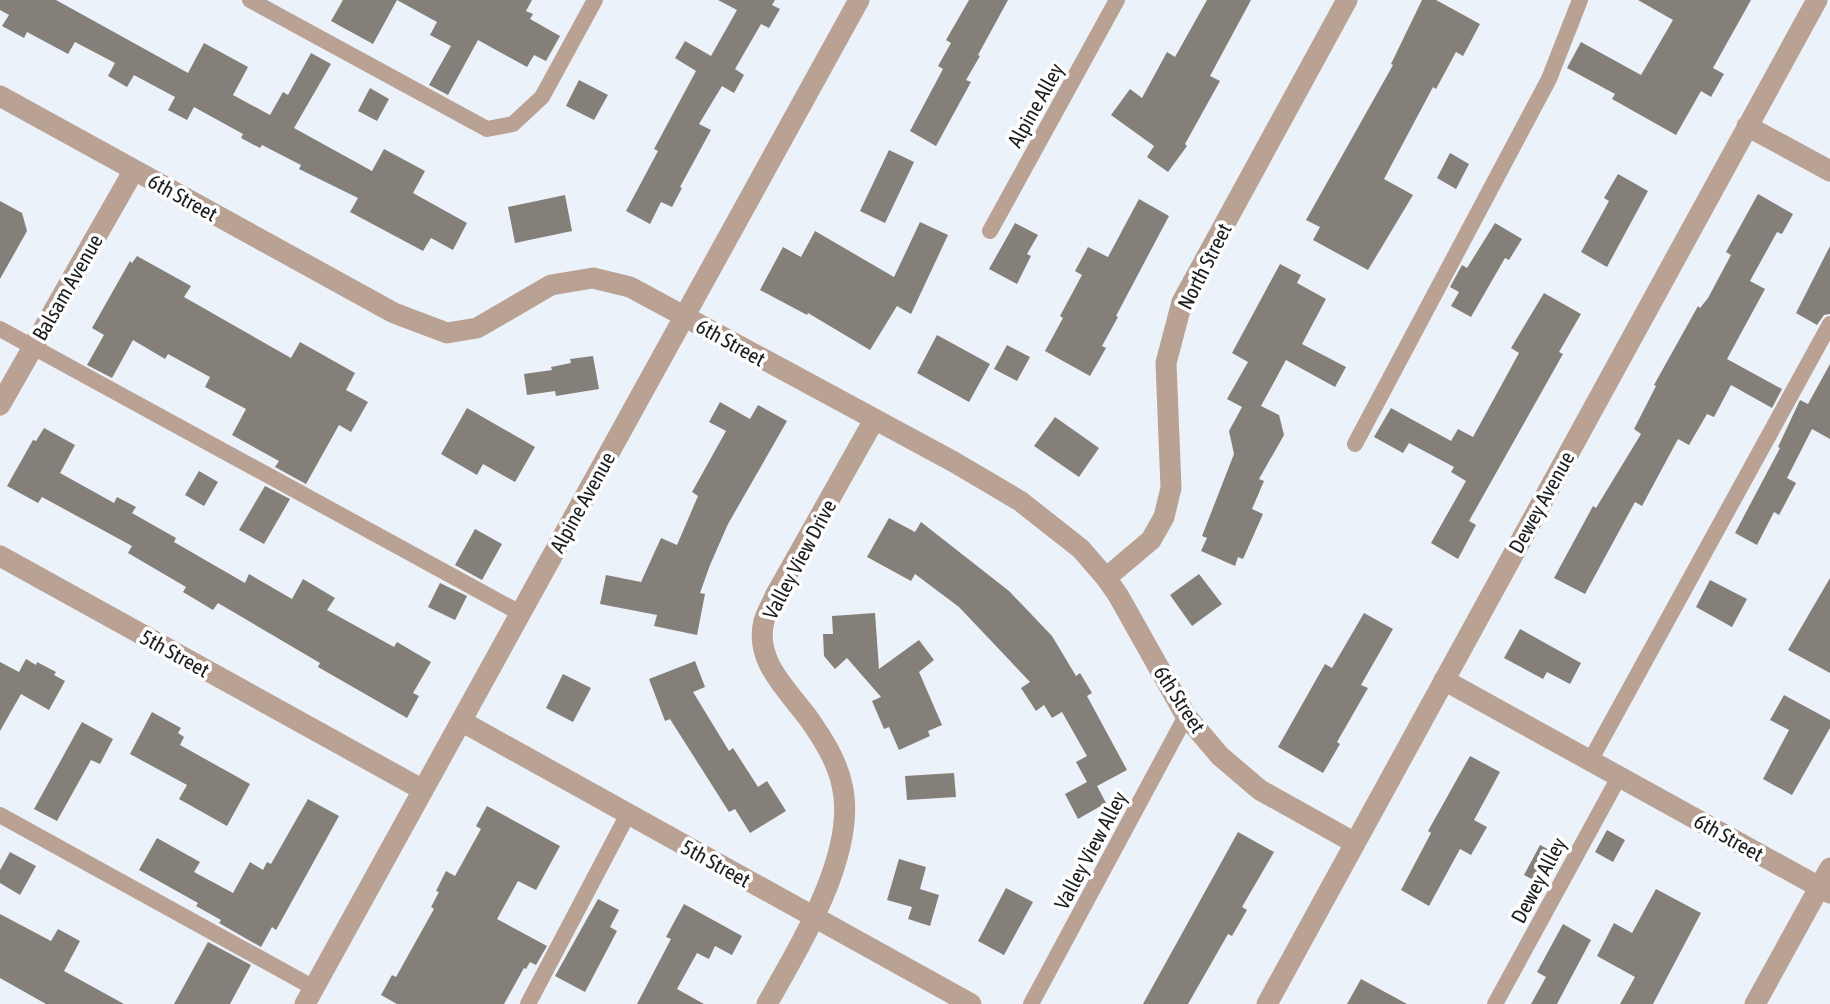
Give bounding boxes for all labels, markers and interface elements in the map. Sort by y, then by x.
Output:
street label: Alpine Alley [1002,58,1068,151]
street label: 6th Street [144,168,222,226]
street label: North Street [1172,219,1236,313]
street label: Balsam Avenue [27,230,107,344]
street label: 6th Street [692,313,770,371]
street label: Alpine Avenue [545,447,619,557]
street label: Dewey Avenue [1503,447,1579,557]
street label: Valley View Drive [757,495,841,623]
street label: 5th Street [136,624,214,682]
street label: 6th Street [1149,661,1211,737]
street label: Valley View Alley [1049,787,1131,913]
street label: 6th Street [1690,808,1768,866]
street label: Dewey Alley [1505,833,1571,927]
street label: 5th Street [677,834,755,892]

